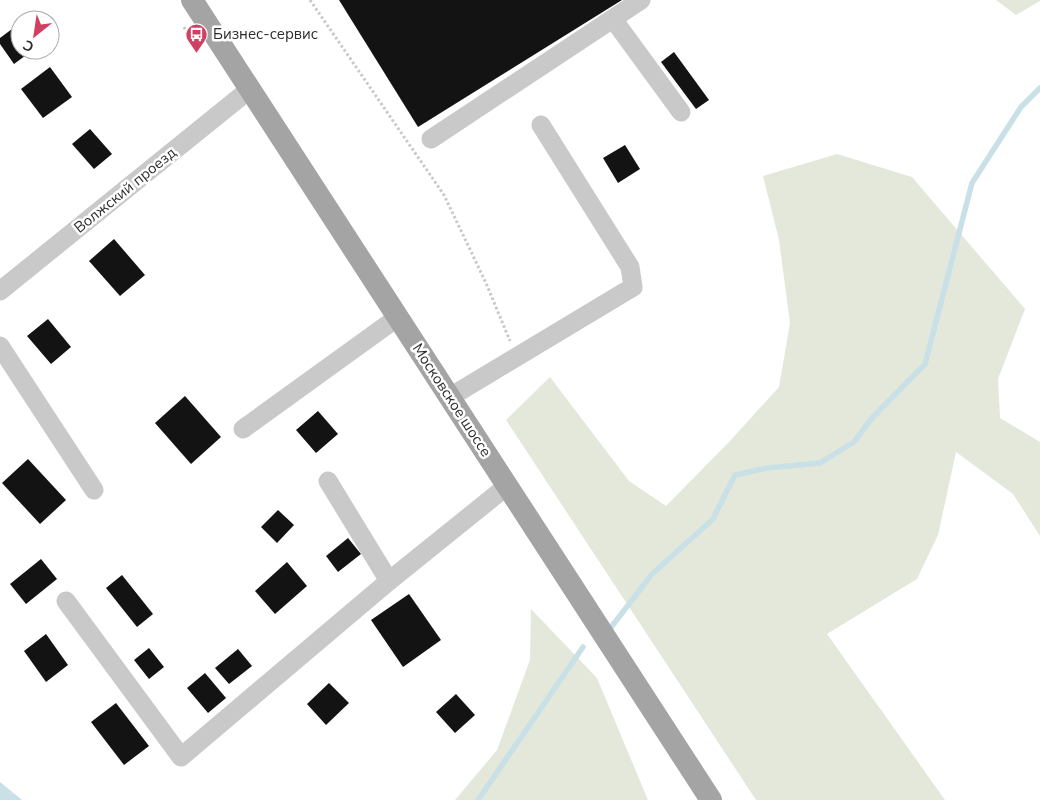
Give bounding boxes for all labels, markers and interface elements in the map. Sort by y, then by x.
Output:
north arrow [10,10,60,60]
bus stop icon: Бизнес-сервис [185,22,209,53]
place label: Бизнес-сервис [213,24,318,44]
text: С [19,35,38,56]
street label: Волжский проезд [70,143,180,237]
street label: Московское шоссе [408,340,496,460]

